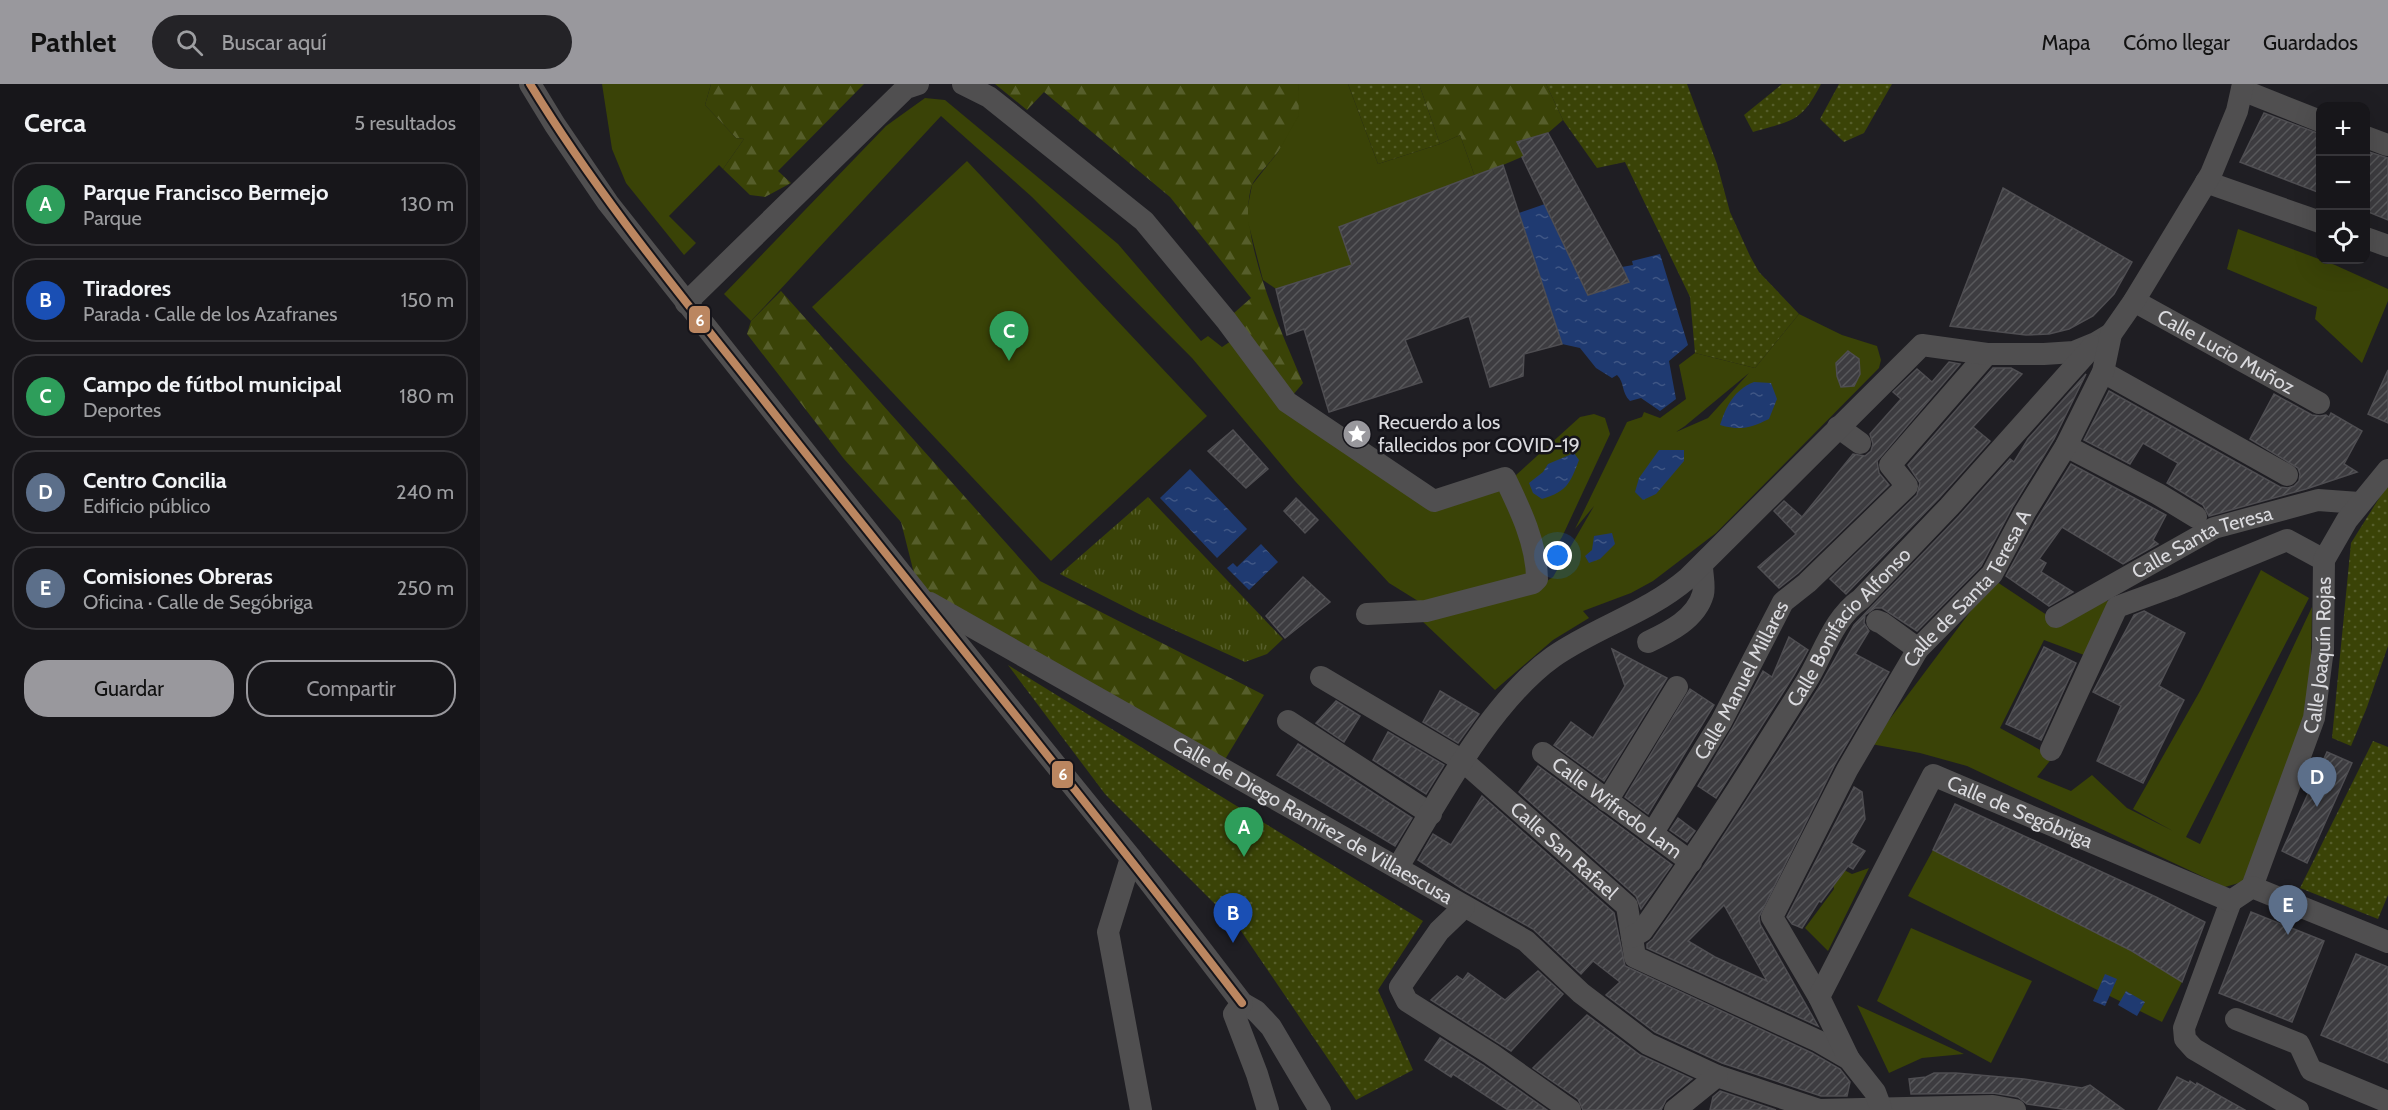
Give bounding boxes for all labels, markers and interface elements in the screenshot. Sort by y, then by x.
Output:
search box [152,15,572,69]
text: Pathlet [30,25,116,59]
icon: search [173,26,206,59]
text: Buscar aquí [221,29,327,56]
text: Mapa [2042,30,2090,55]
text: Cómo llegar [2123,30,2230,55]
text: Guardados [2263,30,2358,55]
map controls [2316,102,2370,264]
button: + [2316,102,2370,156]
text: Cerca [24,107,86,139]
text: 5 resultados [354,111,456,135]
button: − [2316,156,2370,210]
text: Parque Francisco Bermejo [83,179,328,206]
text: A [39,192,52,216]
text: 130 m [401,192,454,216]
text: Parque [83,206,142,230]
button: locate [2316,210,2370,264]
text: Tiradores [83,275,171,302]
text: B [39,288,52,312]
text: 150 m [401,288,454,312]
text: Parada · Calle de los Azafranes [83,302,338,326]
street label: Calle Lucio Muñoz [2153,304,2299,399]
line badge: 6 [688,305,711,334]
text: 6 [696,311,705,330]
pin: C [990,312,1028,361]
text: Campo de fútbol municipal [83,371,342,398]
text: C [39,384,52,408]
text: 180 m [399,384,454,408]
text: Deportes [83,398,161,422]
place label: Recuerdo a los fallecidos por COVID-19 [1378,410,1580,457]
place icon: Recuerdo a los fallecidos por COVID-19 [1341,418,1373,450]
text: Centro Concilia [83,467,227,494]
text: D [38,480,53,504]
text: 240 m [396,480,454,504]
text: Edificio público [83,494,210,518]
street label: Calle Santa Teresa [2127,501,2275,584]
street label: Calle de Santa Teresa A [1898,505,2036,671]
your location [1543,541,1572,570]
street label: Calle Bonifacio Alfonso [1781,543,1916,711]
text: Comisiones Obreras [83,563,273,590]
text: E [40,576,51,600]
text: 250 m [397,576,454,600]
street label: Calle Joaquín Rojas [2297,577,2336,737]
text: Oficina · Calle de Segóbriga [83,590,313,614]
street label: Calle Manuel Millares [1689,597,1794,764]
button: Guardar [24,660,234,717]
button: Compartir [246,660,456,717]
street label: Calle de Diego Ramírez de Villaescusa [1168,731,1457,909]
street label: Calle Wifredo Lam [1547,752,1687,863]
pin: D [2298,758,2336,807]
line badge: 6 [1051,760,1074,789]
text: 6 [1059,765,1068,784]
street label: Calle de Segóbriga [1943,770,2097,853]
street label: Calle San Rafael [1505,797,1623,905]
pin: A [1224,808,1263,857]
pin: E [2268,886,2308,935]
pin: B [1214,894,1252,943]

